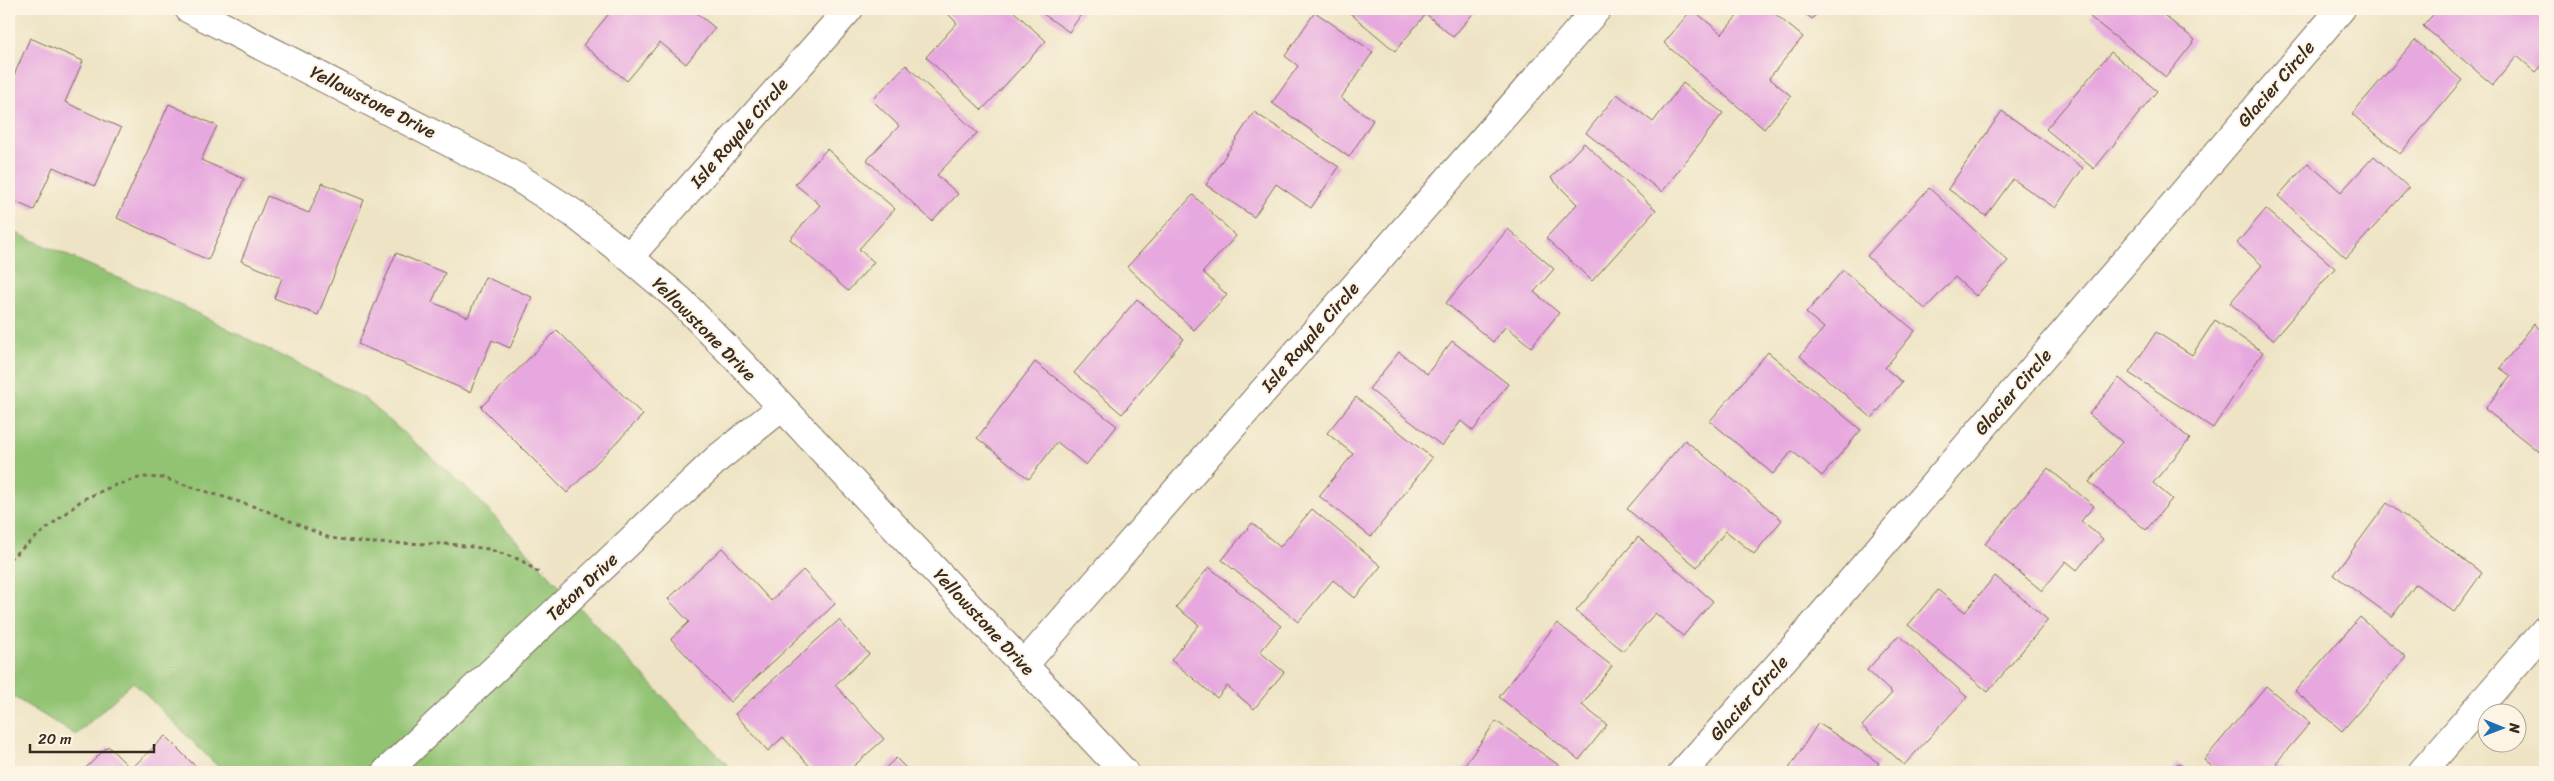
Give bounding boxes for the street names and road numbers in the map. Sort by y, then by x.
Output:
street label: Glacier Circle [2229,33,2323,135]
street label: Yellowstone Drive [304,56,442,148]
street label: Isle Royale Circle [681,70,797,196]
street label: Yellowstone Drive [644,269,764,389]
street label: Isle Royale Circle [1252,274,1368,400]
street label: Glacier Circle [1966,341,2060,443]
street label: Teton Drive [538,545,626,629]
street label: Yellowstone Drive [925,561,1043,684]
street label: Glacier Circle [1701,648,1797,748]

